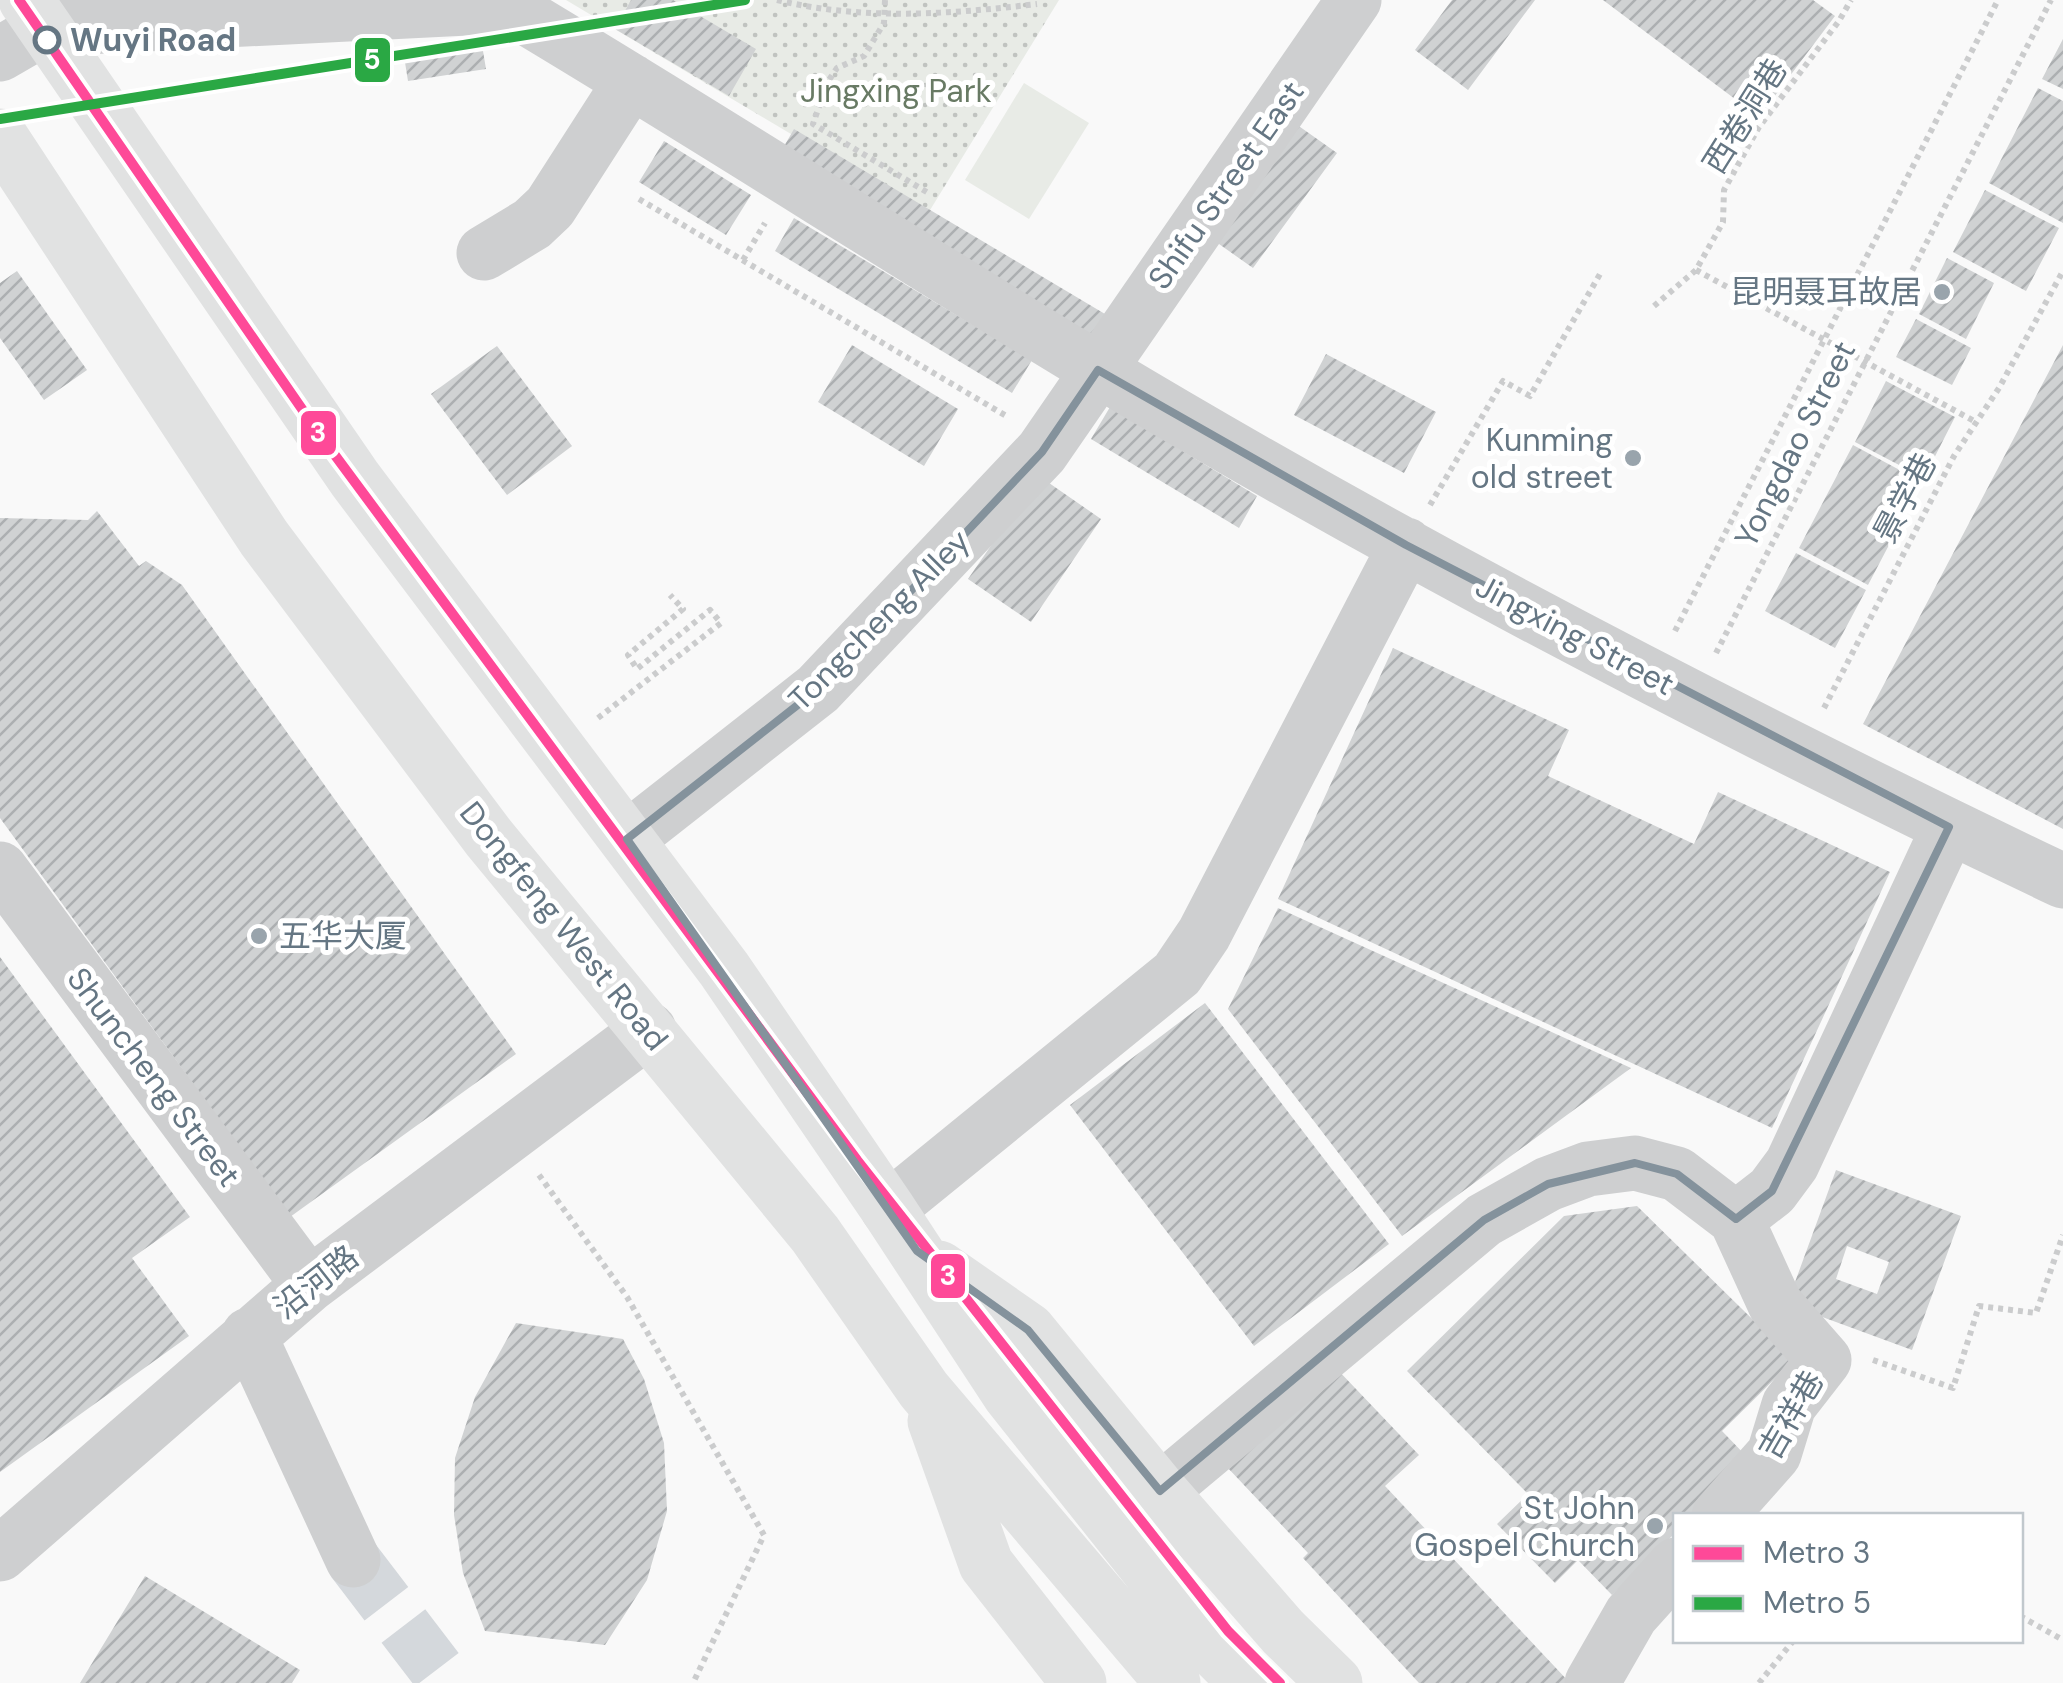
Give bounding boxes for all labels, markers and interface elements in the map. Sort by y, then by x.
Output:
place label: Wuyi Road [70,19,236,61]
marker: Wuyi Road [34,27,60,53]
line badge: 5 [353,36,392,84]
text: 5 [363,41,381,78]
street label: 西卷洞巷 [1693,51,1797,181]
park label: Jingxing Park [800,70,992,112]
street label: Shifu Street East [1139,73,1313,297]
place label: 昆明聂耳故居 [1730,271,1922,313]
marker: 昆明聂耳故居 [1931,281,1953,303]
street label: Yongdao Street [1725,334,1865,554]
line badge: 3 [299,409,338,457]
text: 3 [310,414,326,451]
place label: Kunming old street [1471,419,1613,498]
street label: 景学巷 [1864,446,1946,550]
marker: Kunming old street [1622,447,1644,469]
street label: Tongcheng Alley [779,520,979,720]
street label: Jingxing Street [1468,565,1682,705]
street label: Dongfeng West Road [451,793,677,1059]
place label: 五华大厦 [279,915,407,957]
marker: 五华大厦 [248,925,270,947]
street label: Shuncheng Street [58,959,250,1195]
street label: 沿河路 [265,1236,367,1328]
line badge: 3 [929,1252,967,1300]
text: 3 [940,1257,956,1294]
street label: 吉祥巷 [1749,1363,1833,1467]
place label: St John Gospel Church [1414,1487,1635,1566]
legend [1673,1513,2023,1643]
marker: St John Gospel Church [1644,1515,1666,1537]
text: Metro 3 [1763,1533,1871,1572]
text: Metro 5 [1763,1583,1871,1622]

